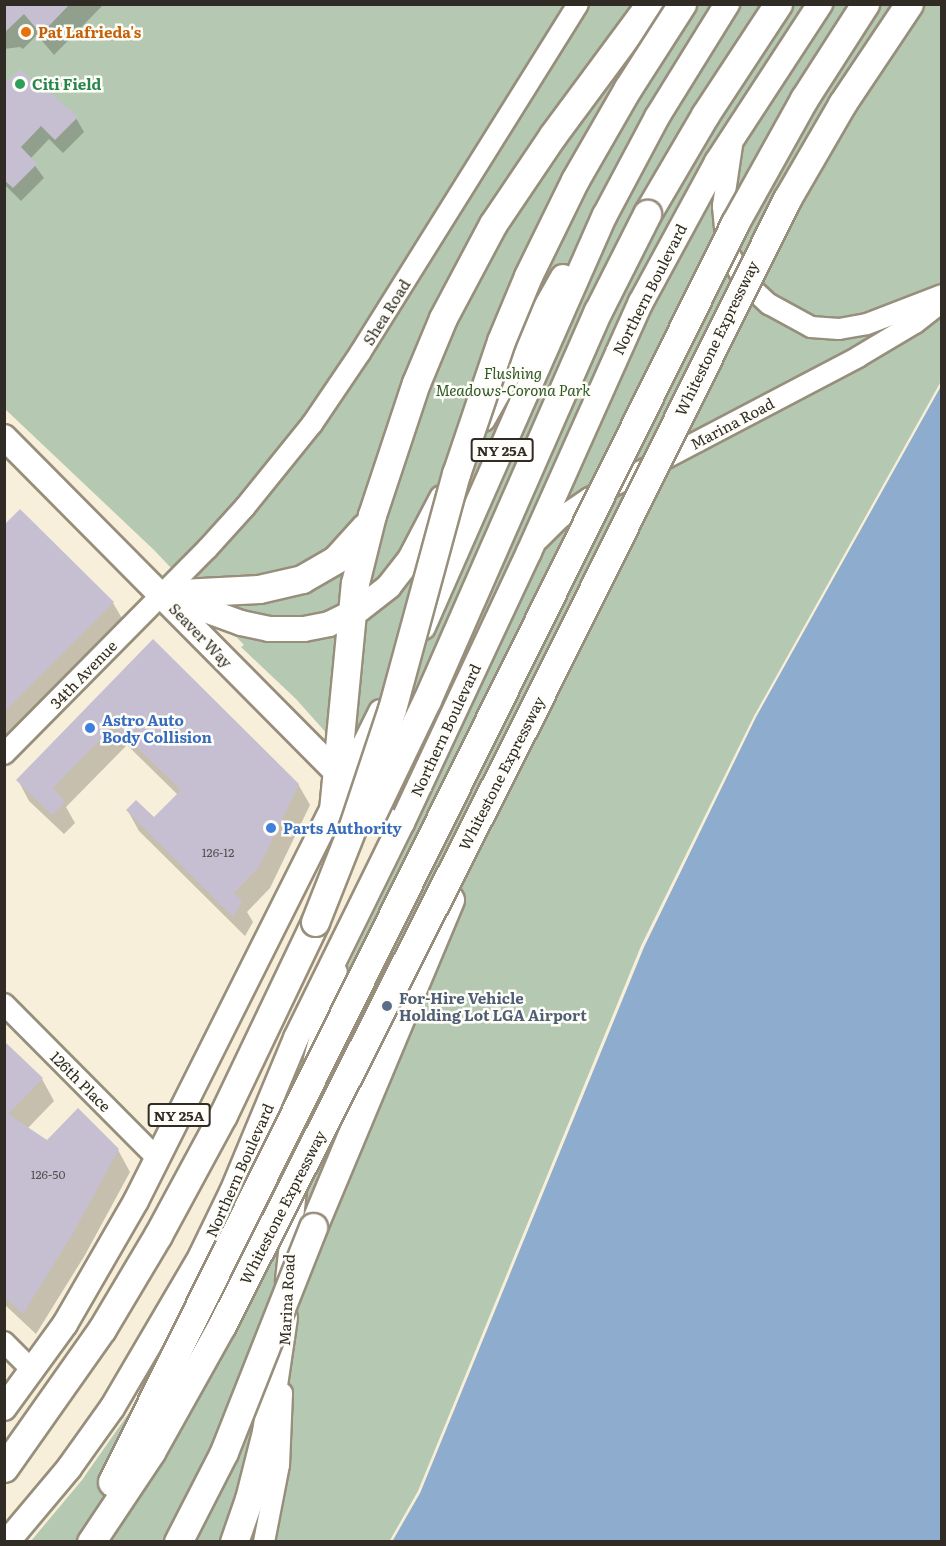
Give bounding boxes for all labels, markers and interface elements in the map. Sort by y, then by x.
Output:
place label: Pat Lafrieda's [38,23,141,41]
marker: Pat Lafrieda's [19,25,33,39]
place label: Citi Field [32,75,101,93]
marker: Citi Field [13,77,27,91]
street label: Northern Boulevard [608,221,690,357]
street label: Whitestone Expressway [671,258,761,418]
street label: Shea Road [359,276,413,348]
park label: Flushing Meadows-Corona Park [436,363,590,398]
street label: Marina Road [687,393,777,453]
road number: NY 25A [470,439,534,461]
street label: Seaver Way [166,599,236,671]
street label: 34th Avenue [46,636,120,712]
street label: Northern Boulevard [406,661,484,799]
street label: Whitestone Expressway [454,693,548,853]
place label: Astro Auto Body Collision [102,710,212,745]
marker: Astro Auto Body Collision [83,721,97,735]
place label: Parts Authority [283,819,402,837]
marker: Parts Authority [264,821,278,835]
house number: 126-12 [202,846,234,860]
place label: For-Hire Vehicle Holding Lot LGA Airport [399,988,587,1023]
marker: For-Hire Vehicle Holding Lot LGA Airport [380,999,394,1013]
street label: 126th Place [47,1047,115,1115]
street label: Northern Boulevard [201,1100,277,1240]
road number: NY 25A [148,1104,210,1126]
street label: Whitestone Expressway [235,1127,329,1287]
house number: 126-50 [31,1168,65,1182]
street label: Marina Road [275,1254,297,1346]

